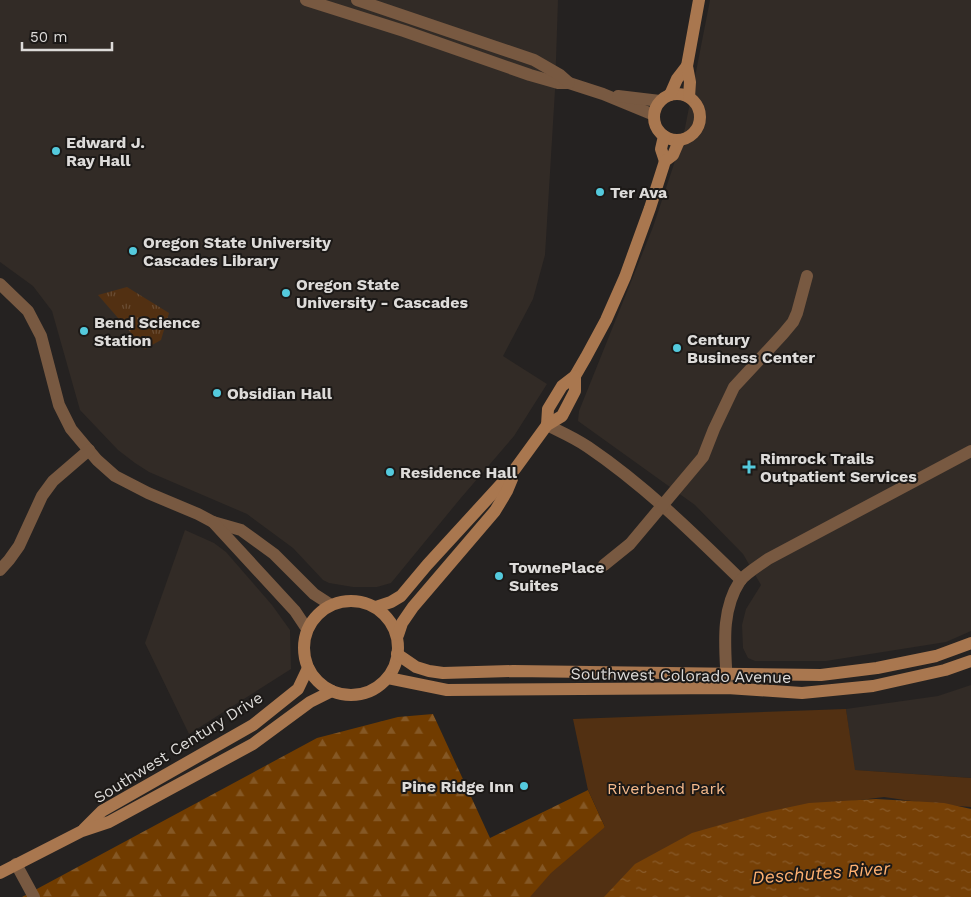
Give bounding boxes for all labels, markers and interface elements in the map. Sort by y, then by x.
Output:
scale bar [22,20,112,52]
text: 50 m [30,28,67,46]
place label: Edward J. Ray Hall [66,133,145,170]
marker: Edward J. Ray Hall [50,145,62,157]
place label: Ter Ava [610,183,668,202]
marker: Ter Ava [594,186,606,198]
place label: Oregon State University Cascades Library [143,233,332,270]
marker: Oregon State University Cascades Library [127,245,139,257]
place label: Oregon State University - Cascades [296,275,468,312]
marker: Oregon State University - Cascades [280,287,292,299]
place label: Bend Science Station [94,313,200,350]
marker: Bend Science Station [78,325,90,337]
place label: Century Business Center [687,330,815,367]
marker: Century Business Center [671,342,683,354]
place label: Obsidian Hall [227,384,333,403]
marker: Obsidian Hall [211,387,223,399]
place label: Rimrock Trails Outpatient Services [760,449,917,486]
marker: Rimrock Trails Outpatient Services [742,460,756,474]
place label: Residence Hall [400,463,518,482]
marker: Residence Hall [384,466,396,478]
place label: TownePlace Suites [509,558,605,595]
marker: TownePlace Suites [493,570,505,582]
street label: Southwest Colorado Avenue [571,664,791,687]
street label: Southwest Century Drive [90,688,266,807]
place label: Pine Ridge Inn [402,777,514,796]
park label: Riverbend Park [607,779,725,798]
marker: Pine Ridge Inn [518,780,530,792]
water label: Deschutes River [751,857,892,888]

